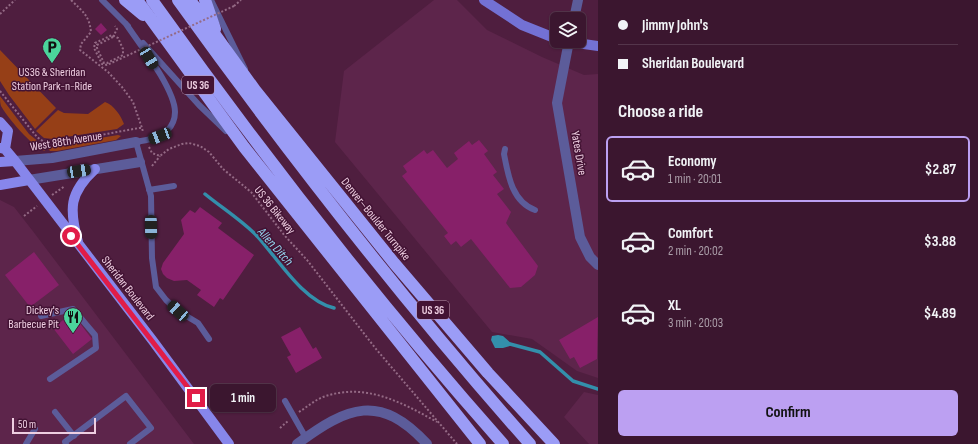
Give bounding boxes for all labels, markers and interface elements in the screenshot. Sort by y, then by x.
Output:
map controls [550,12,586,48]
button: layers [550,12,586,48]
text: Jimmy John's [642,16,708,35]
parking icon: US36 & Sheridan Station Park-n-Ride [41,36,63,64]
car [138,45,160,71]
text: Sheridan Boulevard [642,54,744,73]
place label: US36 & Sheridan Station Park-n-Ride [12,65,92,94]
road number: US 36 [182,76,214,94]
text: Choose a ride [618,101,703,122]
car [147,126,173,146]
street label: West 88th Avenue [29,128,103,155]
street label: Yates Drive [567,130,590,177]
icon: car [620,151,656,187]
text: Economy [668,152,717,171]
text: $2.87 [925,160,956,179]
car [66,163,92,179]
text: 1 min · 20:01 [668,171,721,187]
street label: Denver–Boulder Turnpike [338,175,414,264]
street label: US 36 Bikeway [251,183,299,238]
car [145,215,157,239]
icon: car [620,223,656,259]
water label: Allen Ditch [253,224,297,269]
text: Comfort [668,224,713,243]
route start [62,227,80,245]
text: $3.88 [924,232,956,251]
text: 2 min · 20:02 [668,243,723,259]
street label: Sheridan Boulevard [98,253,157,323]
icon: car [620,295,656,331]
text: XL [668,296,681,315]
car [165,299,191,323]
road number: US 36 [417,301,449,319]
place label: Dickey's Barbecue Pit [8,303,59,332]
text: $4.89 [924,304,956,323]
restaurant icon: Dickey's Barbecue Pit [62,306,84,334]
text: 3 min · 20:03 [668,315,723,331]
callout: 1 min [210,384,276,412]
route end [187,389,205,407]
text: 1 min [231,390,255,406]
button: Confirm [618,390,958,436]
scale bar [12,416,96,435]
text: 50 m [18,418,36,431]

